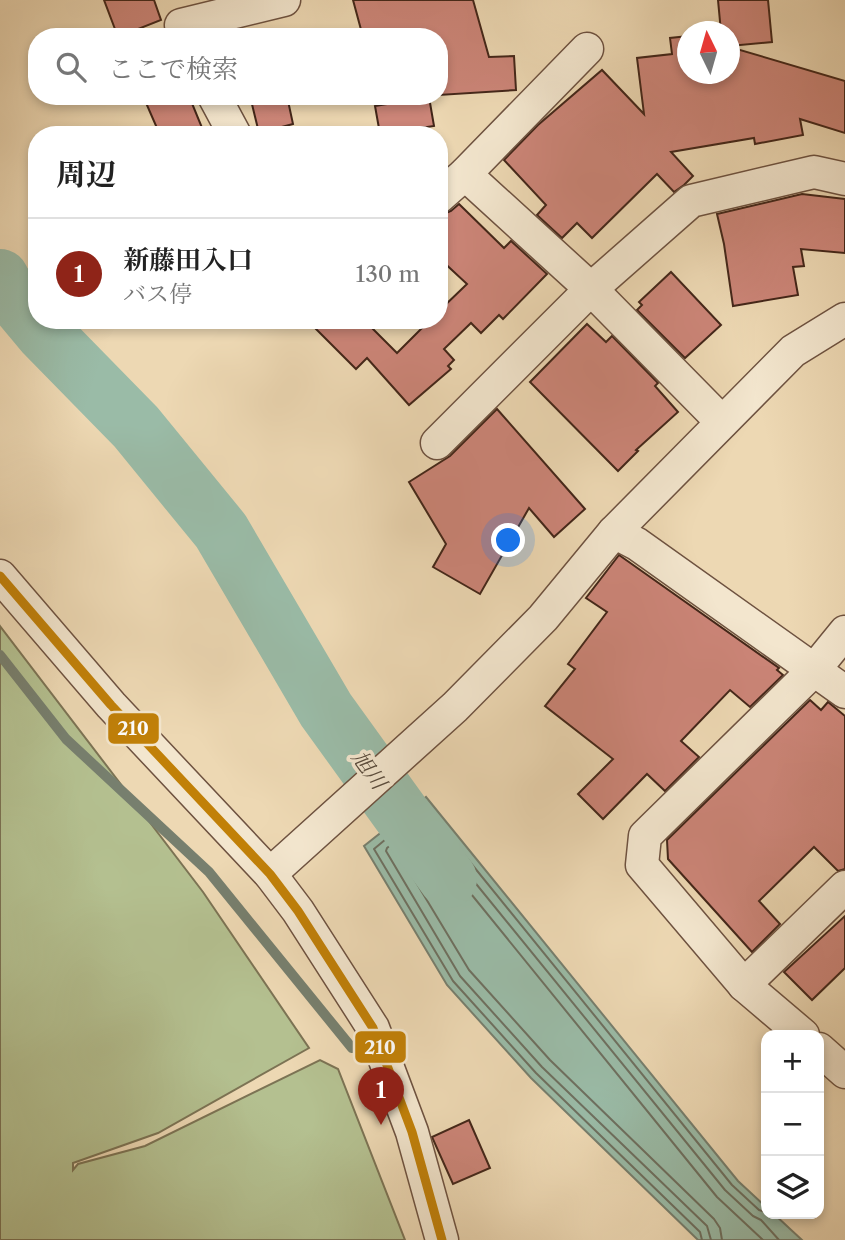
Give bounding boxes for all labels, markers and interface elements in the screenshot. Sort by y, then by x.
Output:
north arrow [677,21,740,84]
search box [28,28,448,105]
icon: search [52,48,90,86]
text: ここで検索 [108,53,238,85]
text: 周辺 [56,156,116,193]
text: 新藤田入口 [123,244,253,276]
text: 1 [74,260,84,288]
text: 130 m [356,260,420,288]
text: バス停 [123,280,192,308]
your location [491,523,525,557]
line badge: 210 [107,712,160,745]
text: 210 [117,717,149,740]
water label: 旭川 [347,745,393,796]
line badge: 210 [354,1030,407,1064]
map controls [761,1030,824,1219]
button: + [761,1030,824,1093]
text: 210 [364,1036,396,1059]
pin: 1 [358,1067,404,1125]
button: − [761,1093,824,1156]
button: layers [761,1156,824,1219]

